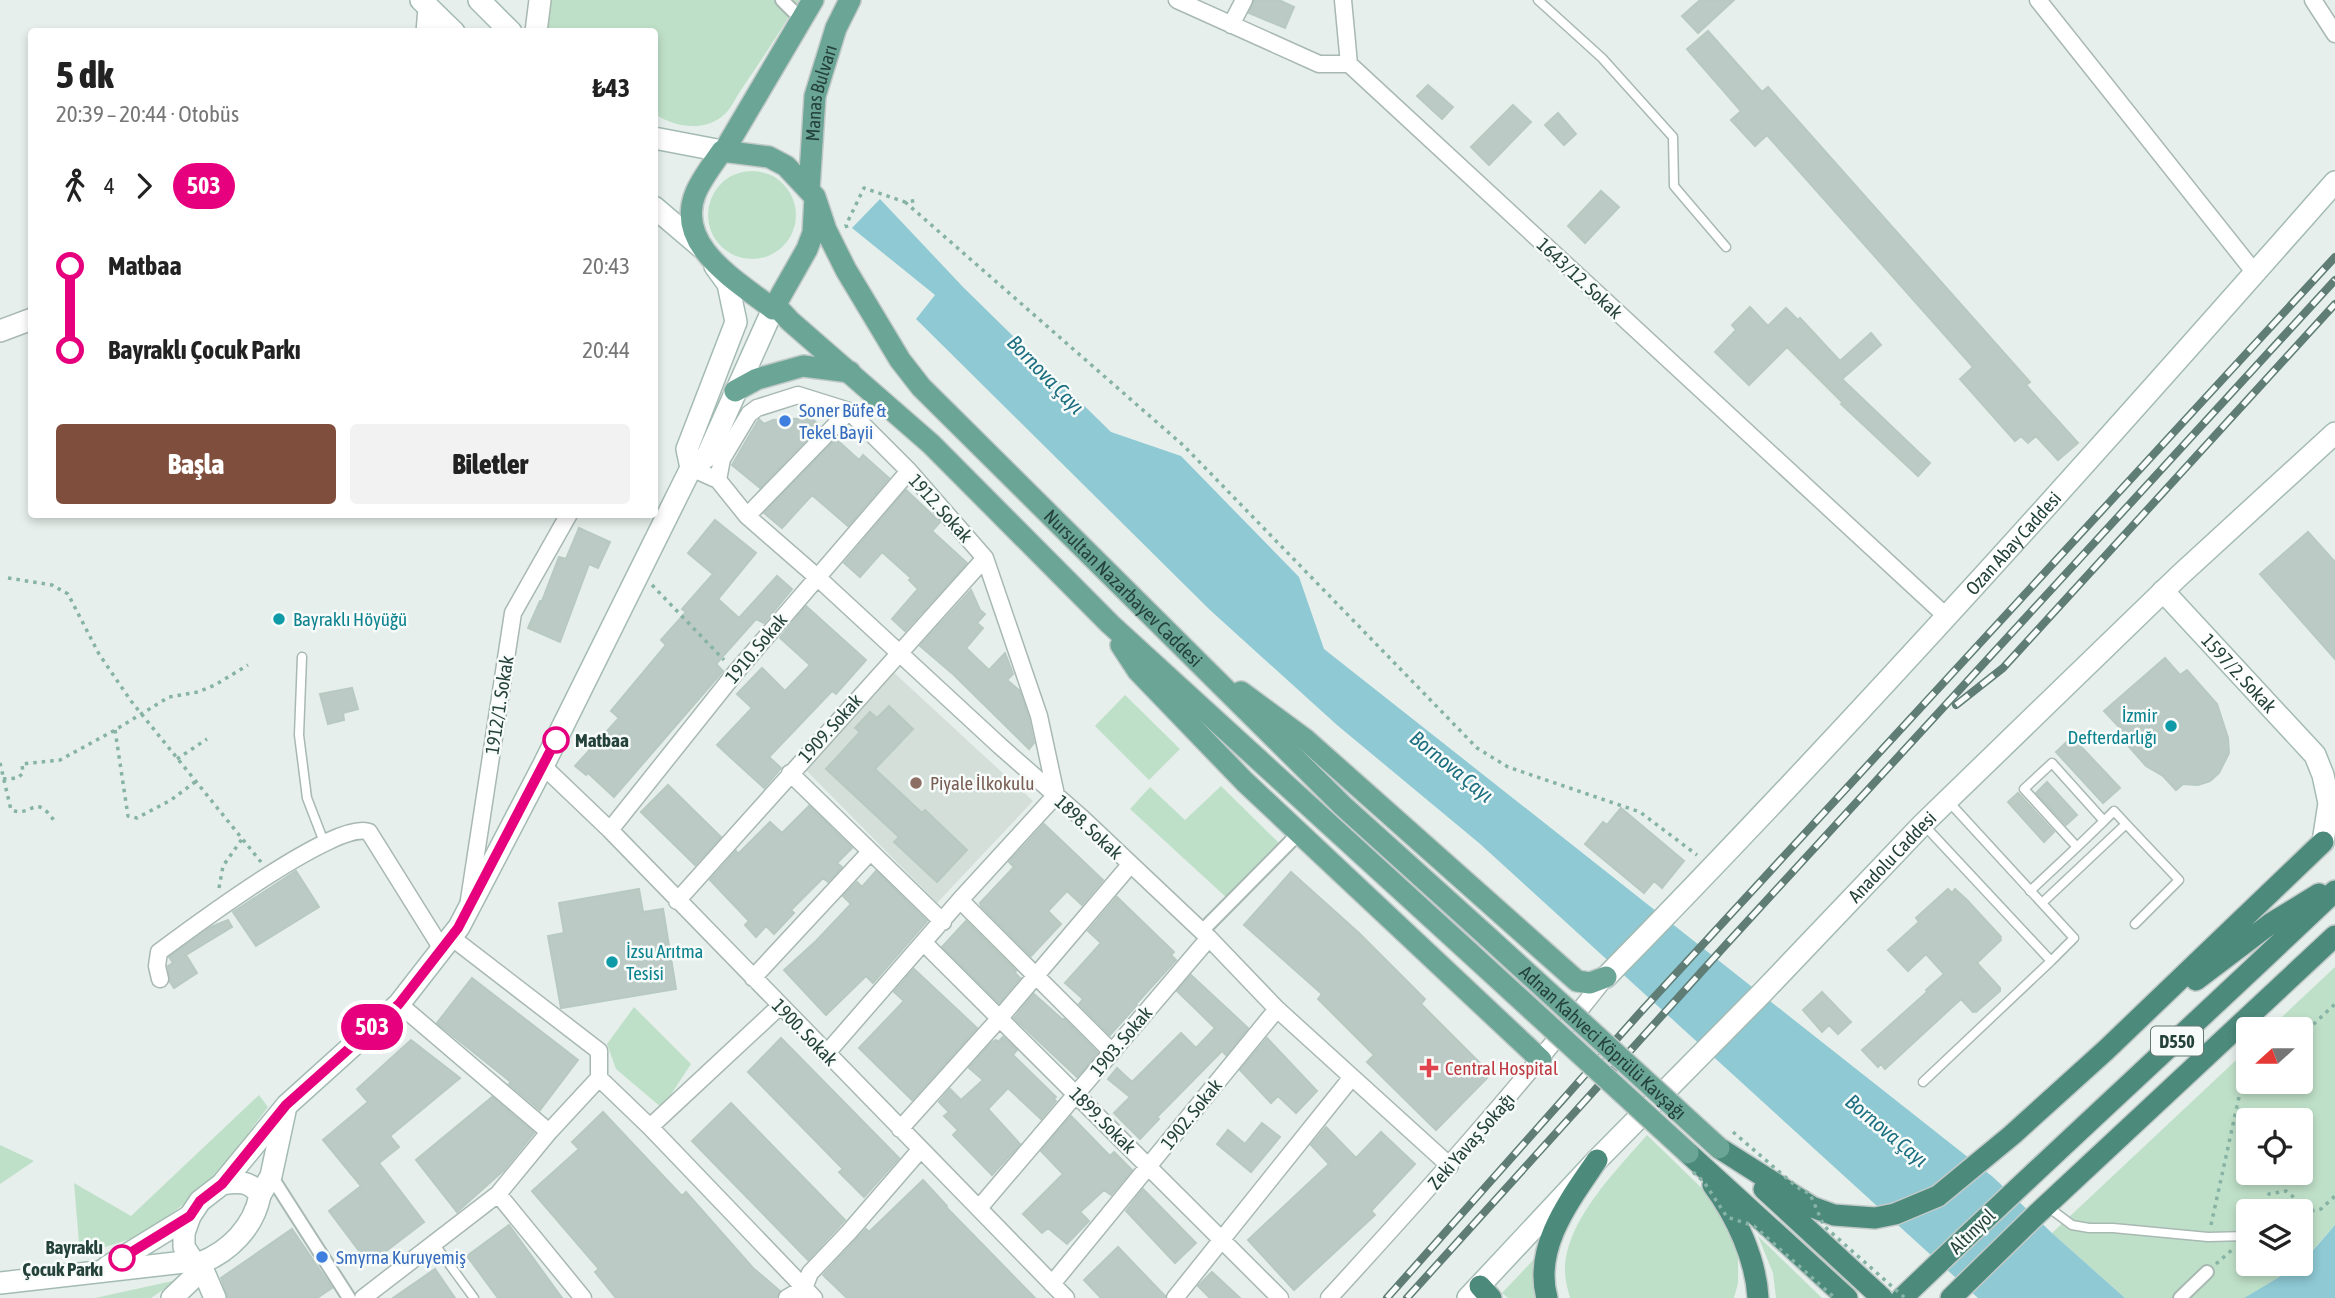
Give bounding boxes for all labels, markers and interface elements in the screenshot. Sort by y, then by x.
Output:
street label: Manas Bulvarı [801,42,841,142]
text: 5 dk [56,53,114,96]
text: ₺43 [593,73,630,103]
text: 20:39 – 20:44 · Otobüs [56,101,239,127]
icon: walk [56,167,94,205]
icon: forward [125,167,163,205]
text: 503 [187,172,221,199]
text: 4 [104,173,115,199]
street label: 1643/12. Sokak [1533,233,1628,323]
text: Matbaa [108,251,182,281]
text: 20:43 [582,253,630,279]
water label: Bornova Çayı [1003,330,1089,418]
text: Bayraklı Çocuk Parkı [108,335,301,365]
text: 20:44 [582,337,630,363]
place label: Soner Büfe & Tekel Bayii [799,399,887,443]
marker: Soner Büfe & Tekel Bayii [777,413,793,429]
button: Başla [56,424,336,504]
button: Biletler [350,424,630,504]
street label: 1912. Sokak [905,469,978,547]
street label: Ozan Abay Caddesi [1961,487,2065,599]
street label: Nursultan Nazarbayev Caddesi [1040,505,1207,671]
place label: Bayraklı Höyüğü [293,608,407,630]
street label: 1910. Sokak [721,608,792,687]
marker: Bayraklı Höyüğü [271,611,287,627]
street label: 1597/2. Sokak [2197,629,2281,718]
street label: 1912/1. Sokak [480,654,518,756]
street label: 1909. Sokak [794,689,867,767]
place label: İzmir Defterdarlığı [2068,704,2157,748]
marker: İzmir Defterdarlığı [2163,718,2179,734]
water label: Bornova Çayı [1406,725,1498,807]
marker: Matbaa [543,727,569,753]
place label: Matbaa [575,729,629,751]
place label: Piyale İlkokulu [930,772,1034,794]
marker: Piyale İlkokulu [908,775,924,791]
street label: 1898. Sokak [1051,790,1128,864]
street label: Anadolu Caddesi [1843,807,1940,907]
place label: İzsu Arıtma Tesisi [626,940,703,984]
marker: İzsu Arıtma Tesisi [604,954,620,970]
street label: Adnan Kahveci Köprülü Kavşağı [1515,961,1691,1124]
street label: 1900. Sokak [768,994,843,1070]
street label: 1903. Sokak [1086,1001,1157,1080]
line badge: 503 [332,1004,412,1050]
text: 503 [355,1013,389,1040]
north arrow [2236,1017,2314,1094]
map controls [2236,1017,2313,1276]
road number: D550 [2151,1026,2203,1056]
place label: Central Hospital [1445,1057,1558,1079]
marker: Central Hospital [1419,1058,1439,1078]
street label: 1902. Sokak [1156,1074,1226,1154]
street label: 1899. Sokak [1065,1082,1141,1158]
street label: Zeki Yavaş Sokağı [1423,1088,1519,1194]
water label: Bornova Çayı [1841,1089,1933,1171]
button: locate [2236,1108,2313,1185]
button: layers [2236,1199,2313,1276]
street label: Altınyol [1945,1204,1999,1258]
place label: Bayraklı Çocuk Parkı [22,1236,103,1280]
marker: Bayraklı Çocuk Parkı [109,1245,135,1271]
place label: Smyrna Kuruyemiş [336,1246,466,1268]
marker: Smyrna Kuruyemiş [314,1249,330,1265]

